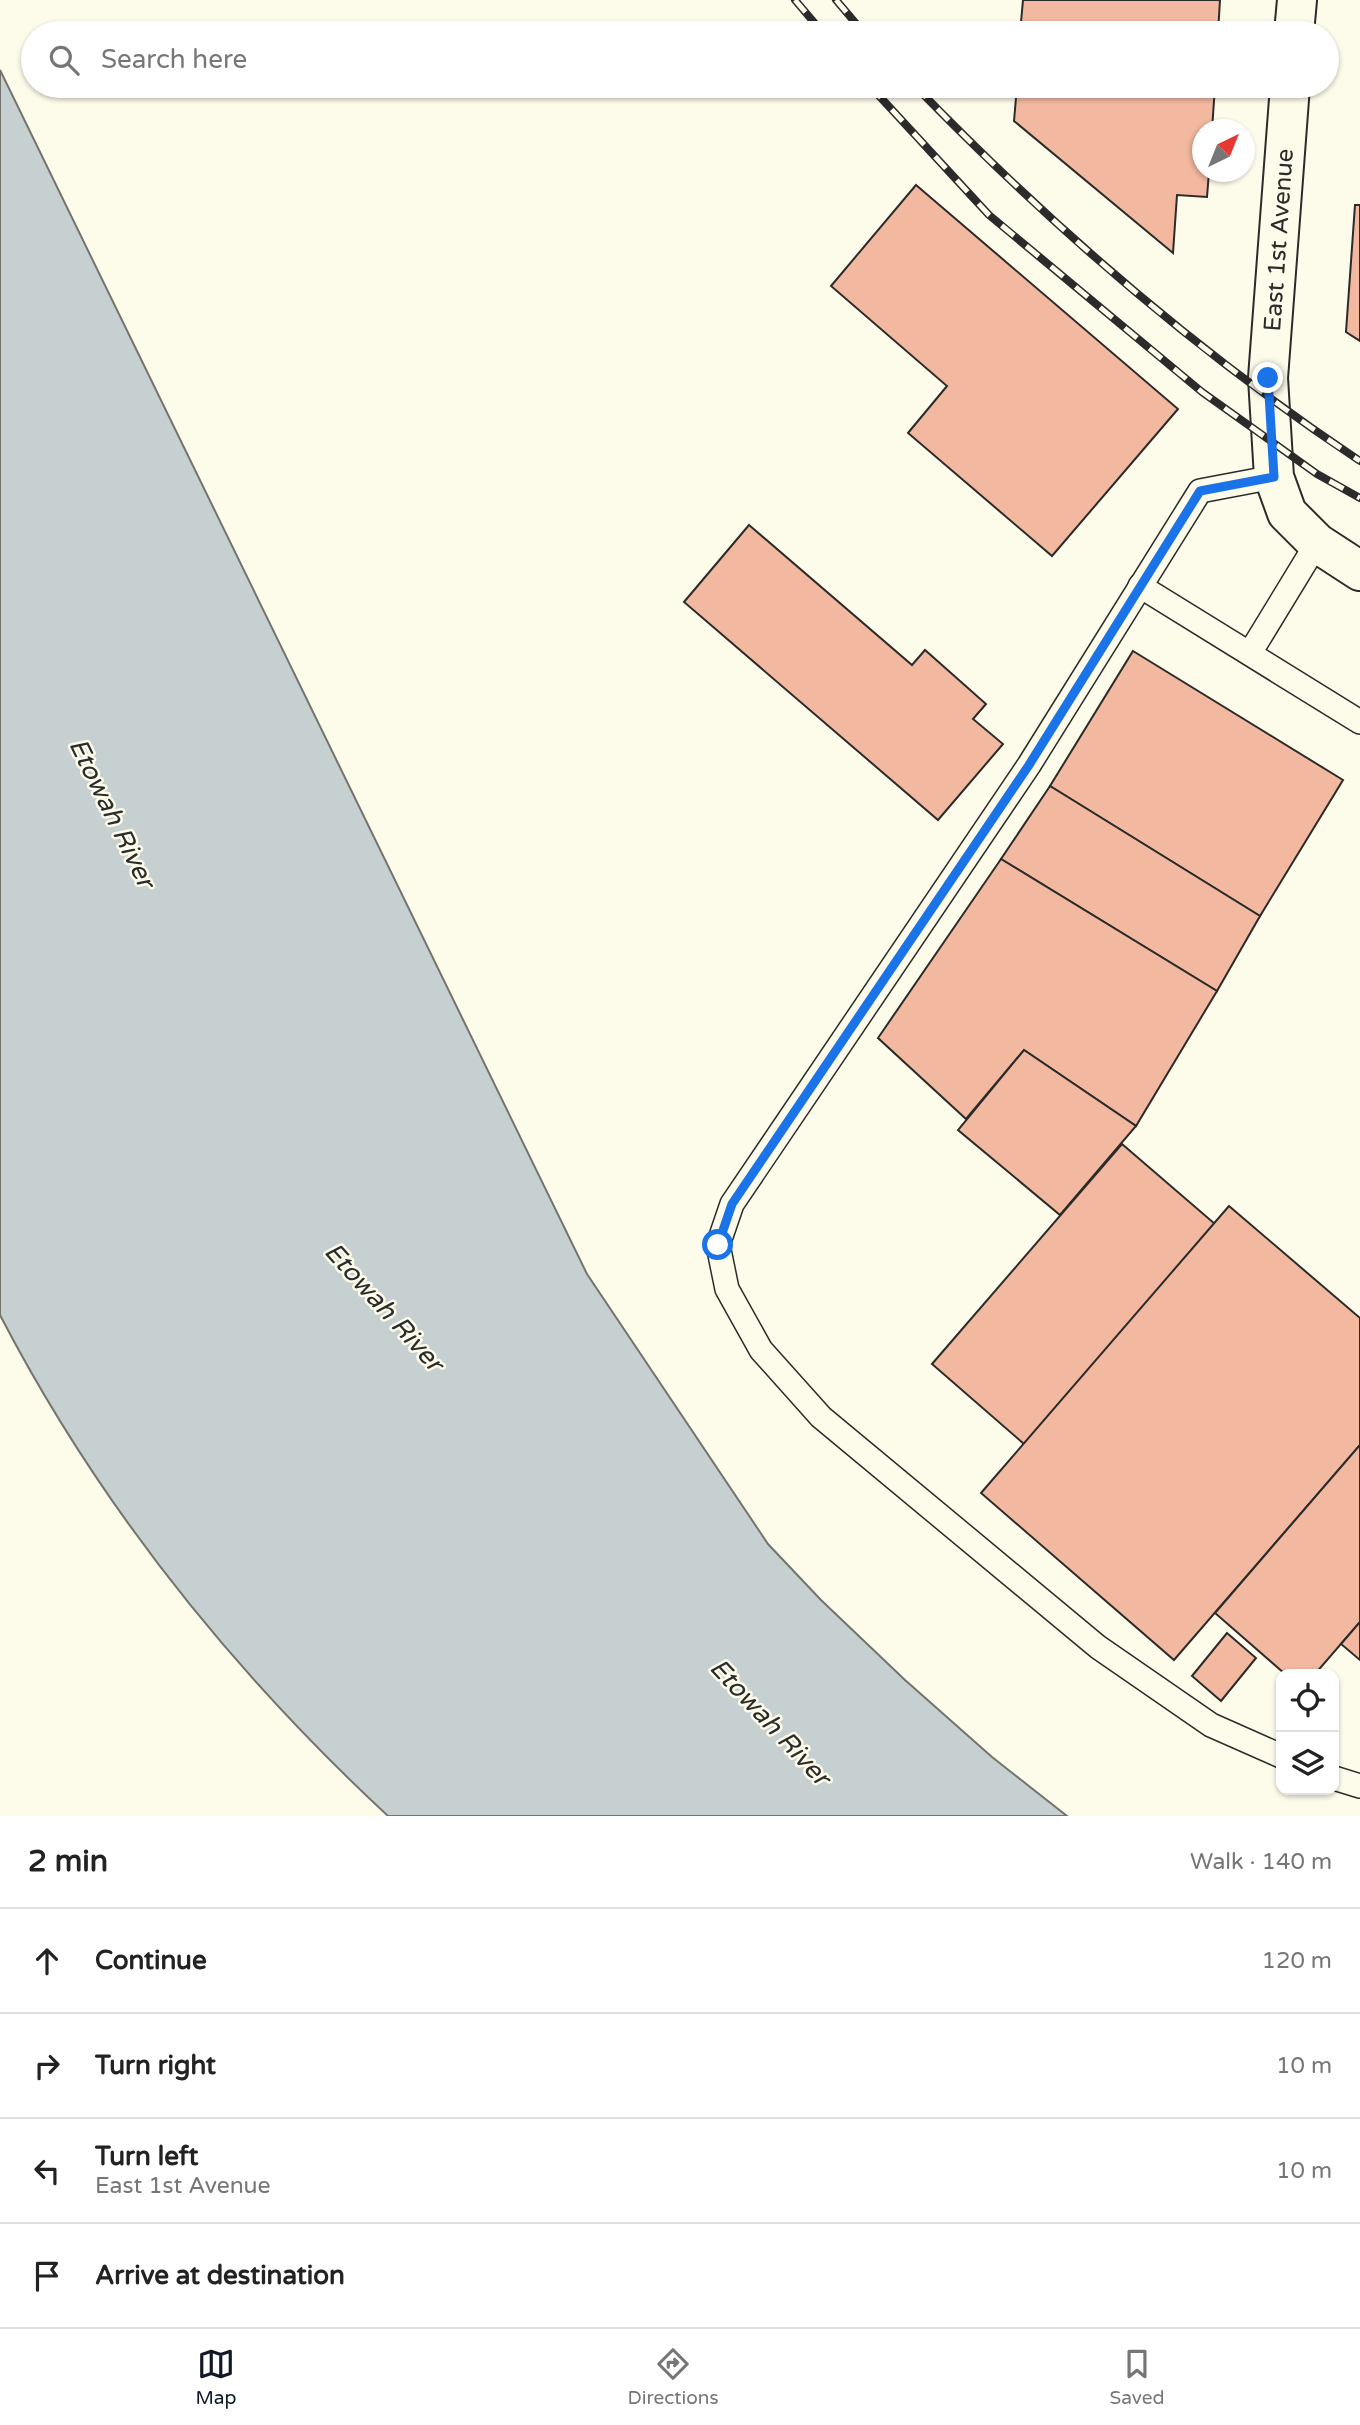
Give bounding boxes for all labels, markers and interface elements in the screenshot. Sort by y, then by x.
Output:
search box [21,21,1339,98]
icon: search [45,41,83,79]
text: Search here [101,44,247,75]
north arrow [1192,119,1255,182]
street label: East 1st Avenue [1258,148,1300,332]
route end [1252,362,1283,393]
water label: Etowah River [62,733,163,896]
route start [702,1229,733,1260]
water label: Etowah River [318,1236,452,1380]
water label: Etowah River [703,1652,839,1794]
map controls [1276,1669,1339,1795]
button: locate [1276,1669,1339,1732]
button: layers [1276,1732,1339,1795]
text: 2 min [28,1843,108,1880]
text: Walk · 140 m [1190,1848,1332,1876]
icon: ahead [28,1942,66,1980]
text: Continue [95,1945,207,1976]
text: 120 m [1262,1947,1332,1975]
icon: right [28,2047,66,2085]
text: Turn right [95,2050,216,2081]
text: 10 m [1276,2052,1332,2080]
text: Turn left [95,2141,198,2172]
icon: left [28,2152,66,2190]
text: 10 m [1276,2157,1332,2185]
text: East 1st Avenue [95,2172,271,2200]
icon: arrive [28,2257,66,2295]
text: Arrive at destination [95,2260,345,2291]
tab: Map [196,2345,237,2409]
tab: Directions [628,2345,719,2409]
tab: Saved [1110,2345,1164,2409]

